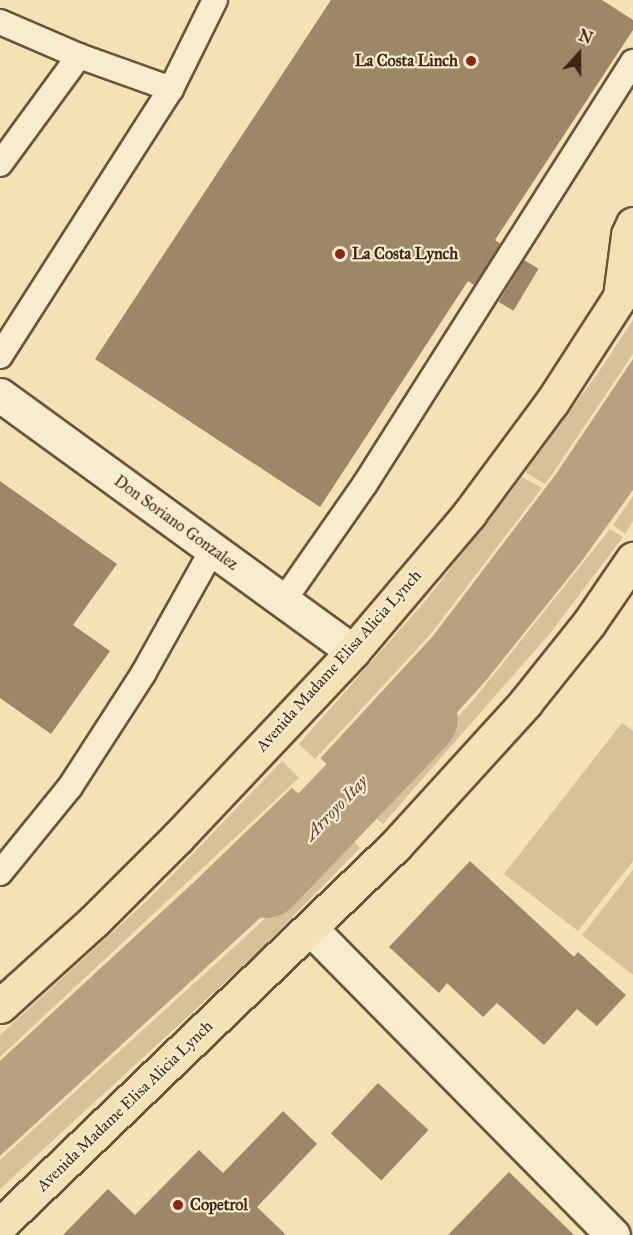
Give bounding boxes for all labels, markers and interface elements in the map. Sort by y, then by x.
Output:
north arrow [549,24,609,84]
text: N [576,25,595,48]
place label: La Costa Linch [355,51,458,71]
marker: La Costa Linch [462,52,480,70]
place label: La Costa Lynch [352,244,458,264]
marker: La Costa Lynch [333,247,347,261]
street label: Don Soriano Gonzalez [110,472,242,574]
street label: Avenida Madame Elisa Alicia Lynch [252,566,426,756]
water label: Arroyo Itay [300,771,372,845]
street label: Avenida Madame Elisa Alicia Lynch [33,1017,217,1195]
place label: Copetrol [190,1195,248,1215]
marker: Copetrol [171,1198,185,1212]

